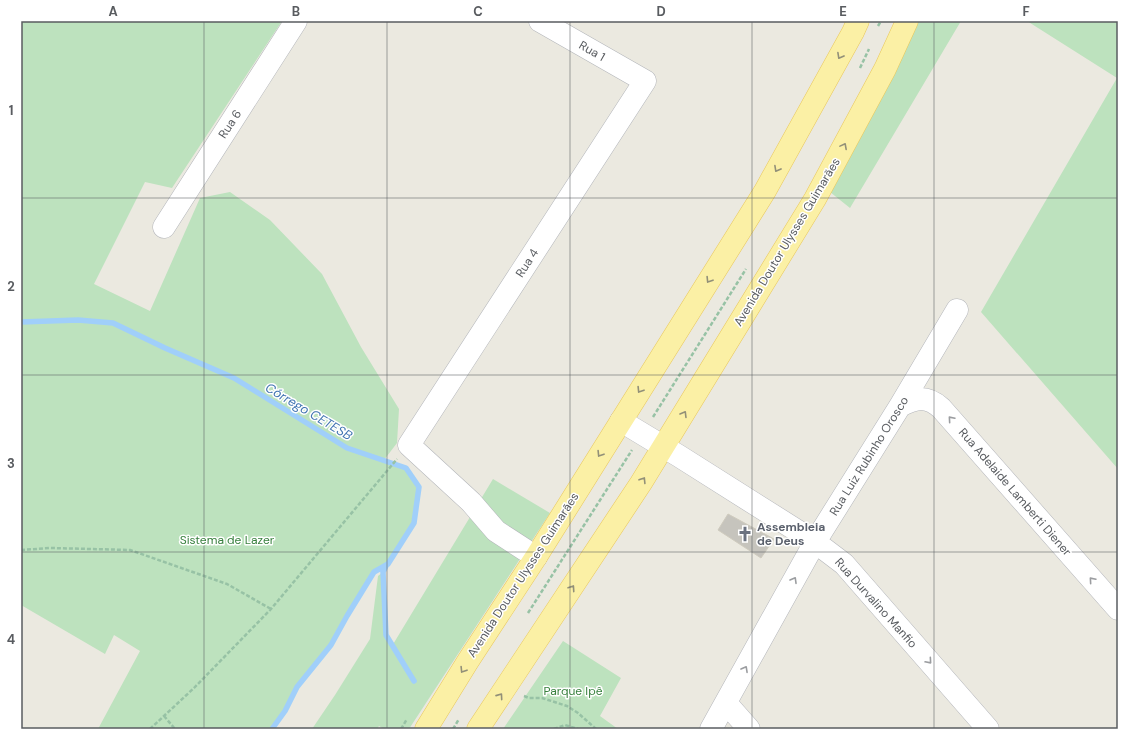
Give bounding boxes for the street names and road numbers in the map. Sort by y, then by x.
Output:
street label: Rua 1 [576,37,608,65]
street label: Rua 6 [215,107,245,141]
street label: Avenida Doutor Ulysses Guimarães [730,155,844,329]
street label: Rua 4 [512,246,542,280]
street label: Rua Luiz Rubinho Orosco [826,393,912,519]
street label: Rua Adelaide Lamberti Diener [955,425,1075,560]
street label: Avenida Doutor Ulysses Guimarães [464,489,582,661]
street label: Rua Durvalino Manfio [831,555,921,651]

